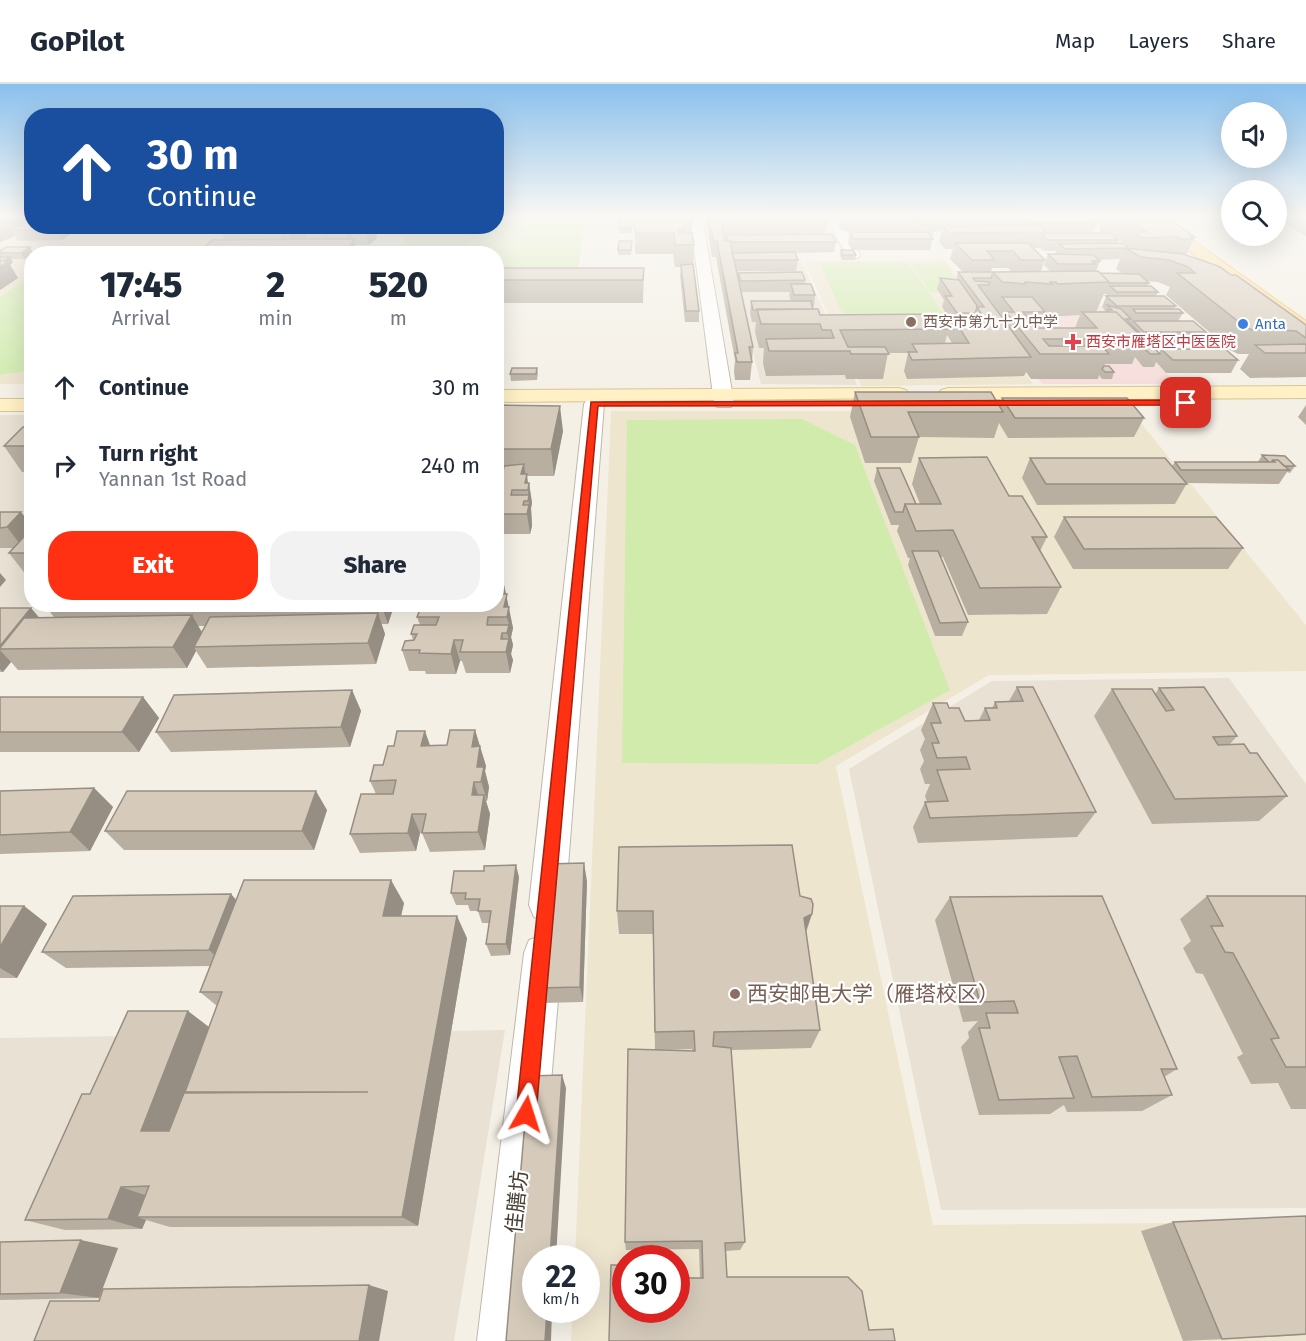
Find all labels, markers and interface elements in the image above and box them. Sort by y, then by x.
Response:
text: GoPilot [30,25,124,58]
text: Map [1055,28,1095,54]
text: Layers [1128,28,1189,54]
text: Share [1222,28,1276,54]
map controls [1221,102,1287,246]
button: sound [1221,102,1287,168]
text: 30 m [147,130,239,180]
icon: ahead [48,132,126,210]
button: search [1221,180,1287,246]
text: Continue [147,181,257,213]
text: 17:45 [100,263,182,307]
text: 2 [266,263,285,307]
text: 520 [369,263,428,307]
text: Arrival [112,306,170,330]
text: min [258,306,293,330]
text: m [390,306,407,330]
place label: 西安市第九十九中学 [923,313,1058,331]
marker: 西安市第九十九中学 [904,315,918,329]
place label: Anta [1255,315,1286,333]
marker: Anta [1236,317,1250,331]
marker: 西安市雁塔区中医医院 [1064,333,1082,351]
place label: 西安市雁塔区中医医院 [1086,333,1236,351]
icon: ahead [48,371,81,404]
text: Continue [99,374,189,401]
text: 30 m [432,374,480,401]
pin [1160,377,1211,428]
icon: arrive [1169,386,1202,419]
text: Turn right [99,440,198,467]
icon: right [48,449,81,482]
text: 240 m [421,452,480,479]
text: Yannan 1st Road [99,467,247,491]
button: Exit [48,531,258,600]
button: Share [270,531,480,600]
place label: 西安邮电大学（雁塔校区） [747,981,999,1007]
marker: 西安邮电大学（雁塔校区） [728,987,742,1001]
position arrow [494,1082,558,1146]
street label: 佳膳坊 [501,1169,533,1235]
speed limit sign: 30 [612,1245,690,1323]
text: 22 [545,1259,577,1295]
text: km/h [542,1290,580,1308]

